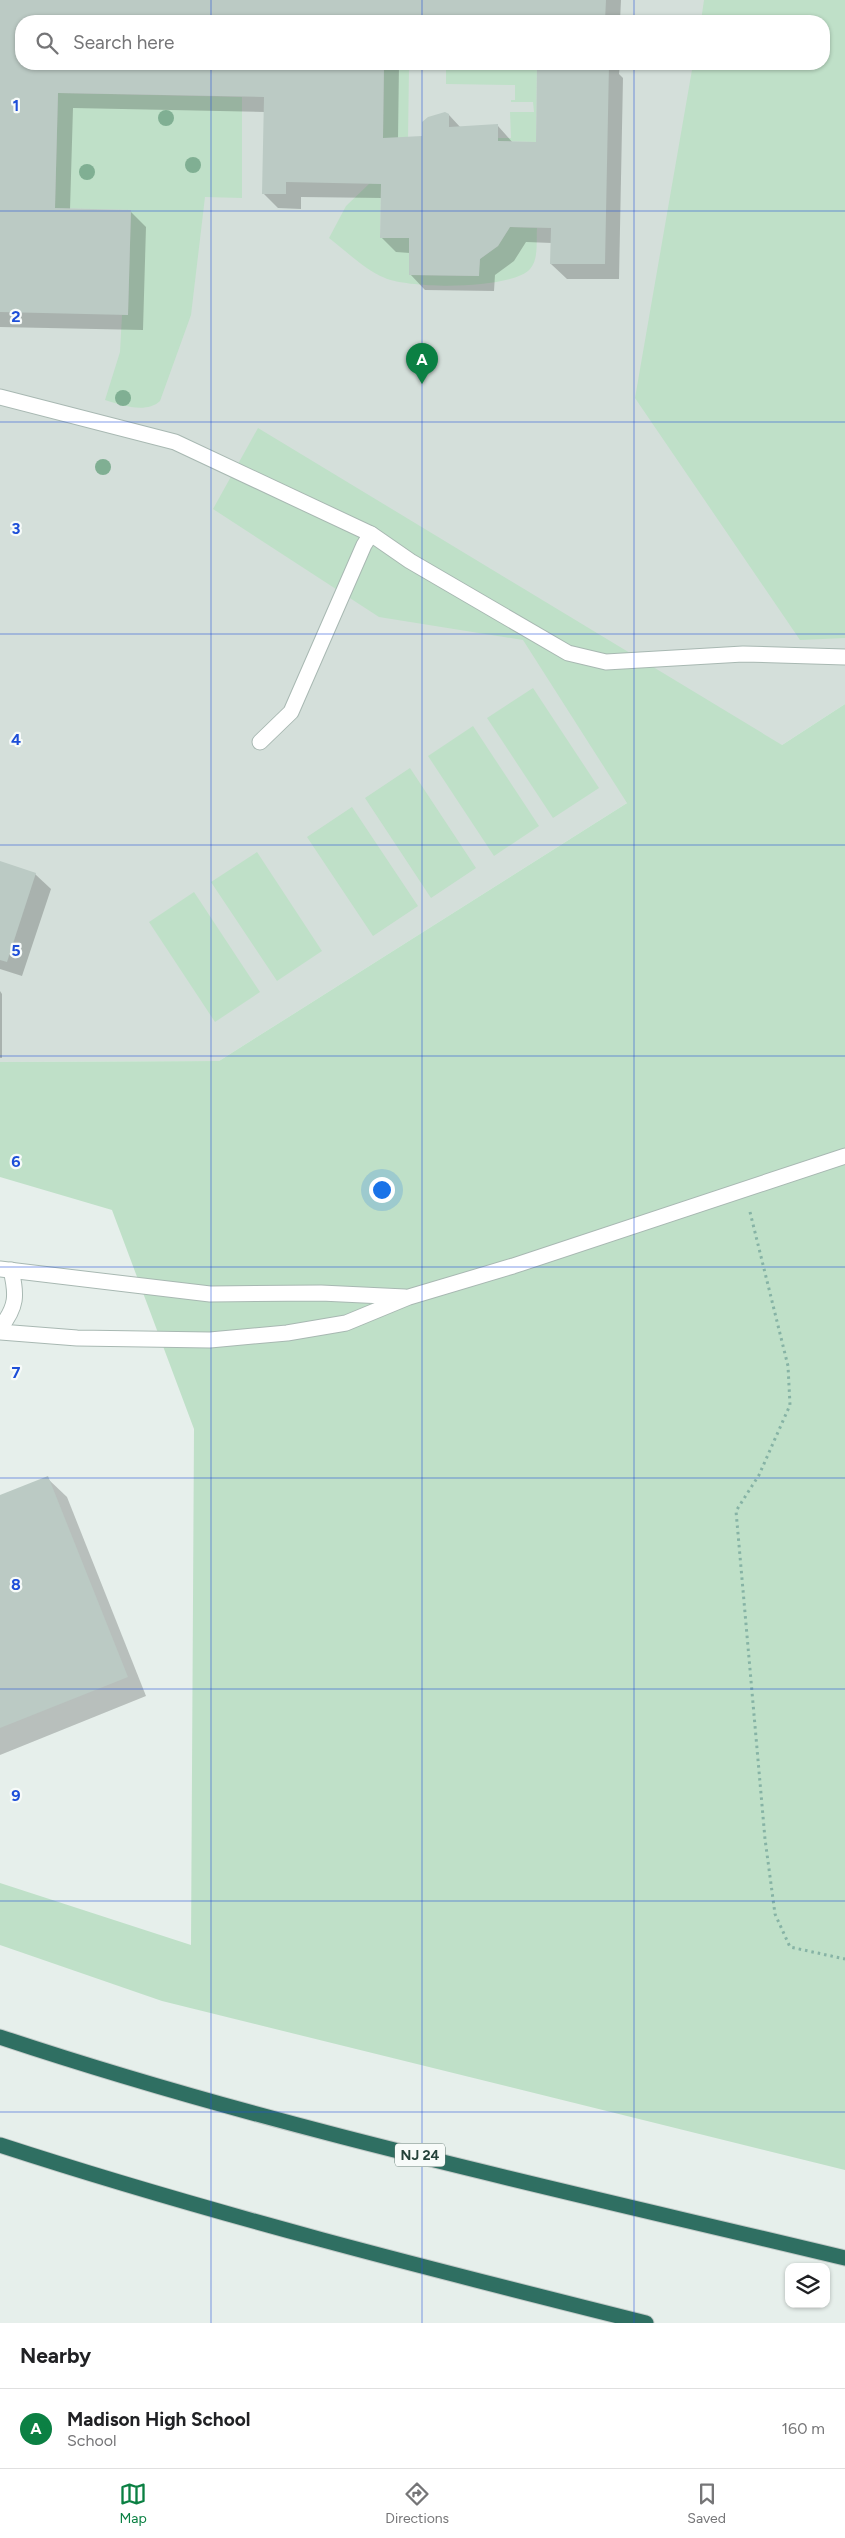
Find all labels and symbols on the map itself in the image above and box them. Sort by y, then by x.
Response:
text: 1 [13,96,19,115]
text: 2 [11,307,21,326]
pin: A [406,343,438,384]
text: 3 [12,519,21,538]
text: 4 [11,730,21,749]
text: 5 [11,941,21,960]
text: 6 [11,1152,21,1171]
your location [369,1177,395,1203]
text: 7 [12,1363,21,1382]
text: 8 [11,1575,21,1594]
text: 9 [11,1786,21,1805]
road number: NJ 24 [395,2144,445,2166]

